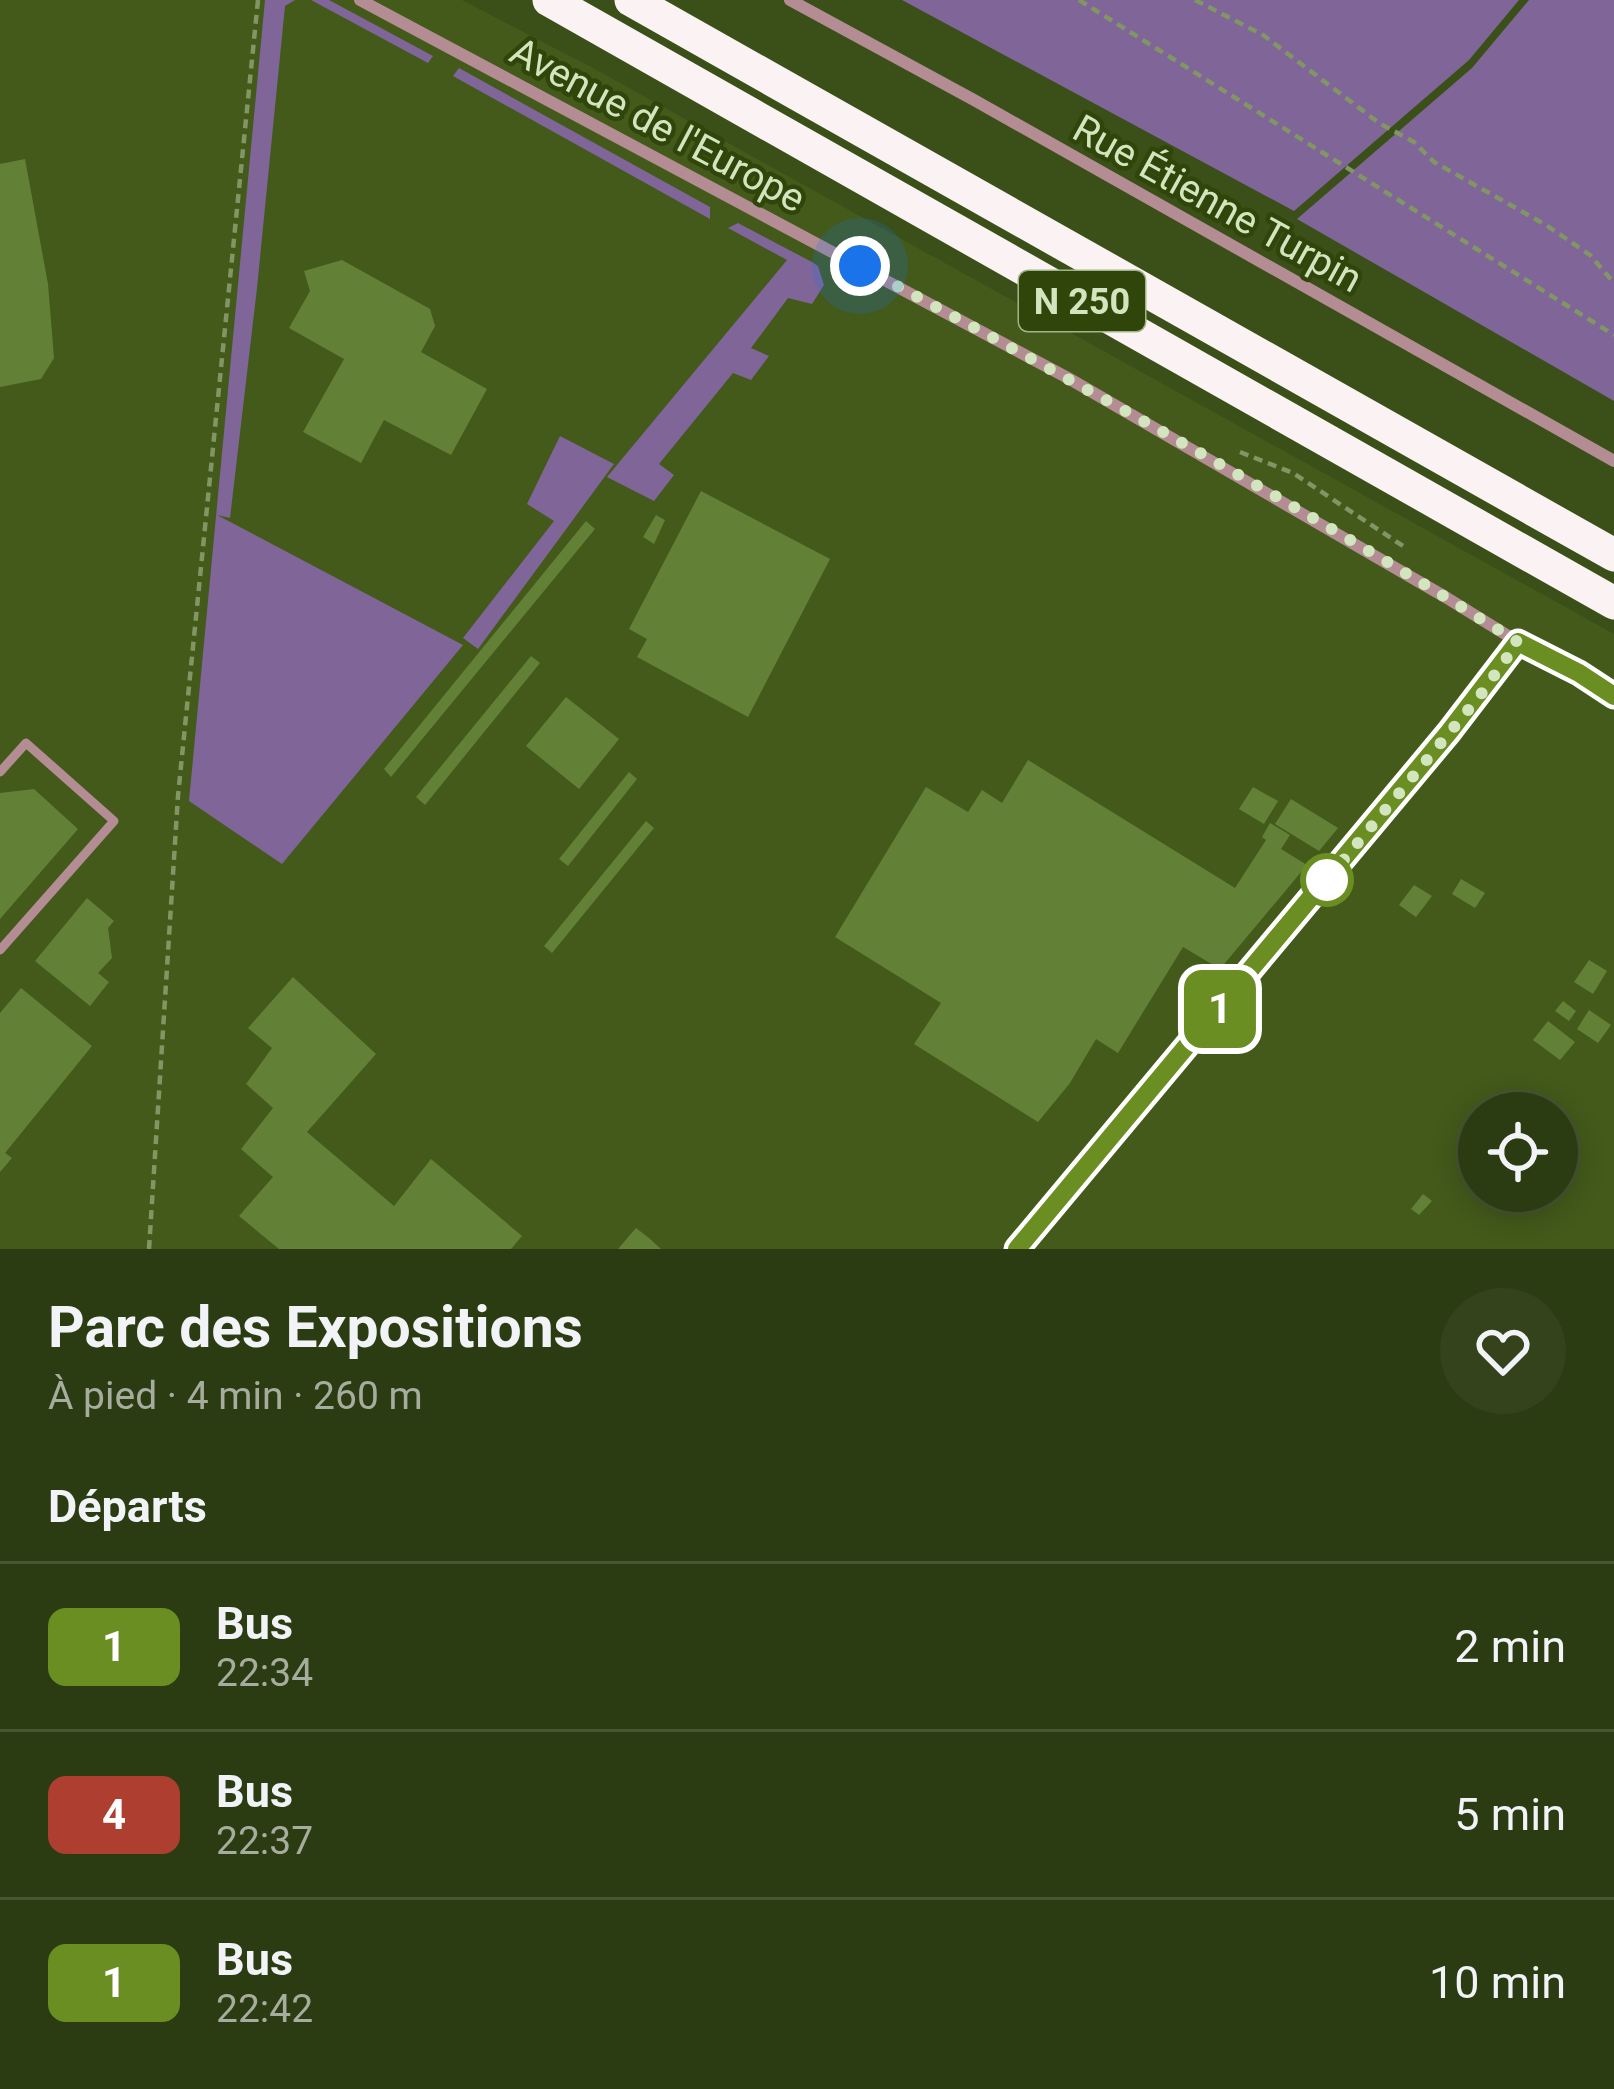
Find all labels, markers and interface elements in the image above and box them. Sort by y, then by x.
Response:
street label: Avenue de l'Europe [502,28,813,222]
street label: Rue Étienne Turpin [1065,106,1370,302]
your location [830,236,890,296]
road number: N 250 [1019,271,1145,331]
unlabelled marker [1302,855,1352,905]
line badge: 1 [1181,970,1259,1048]
text: 1 [1208,984,1232,1033]
map controls [1458,1092,1578,1212]
button: locate [1458,1092,1578,1212]
button: heart [1440,1288,1566,1414]
text: Parc des Expositions [48,1294,583,1361]
text: À pied · 4 min · 260 m [48,1373,423,1419]
text: Départs [48,1480,207,1533]
text: Bus [216,1597,293,1650]
text: 2 min [1454,1620,1566,1673]
text: 1 [102,1622,126,1671]
text: 22:34 [216,1650,313,1696]
text: Bus [216,1765,293,1818]
text: 5 min [1454,1788,1566,1841]
text: 4 [102,1790,126,1839]
text: 22:37 [216,1818,313,1864]
text: Bus [216,1933,293,1986]
text: 10 min [1429,1956,1566,2009]
text: 1 [102,1958,126,2007]
text: 22:42 [216,1986,313,2032]

